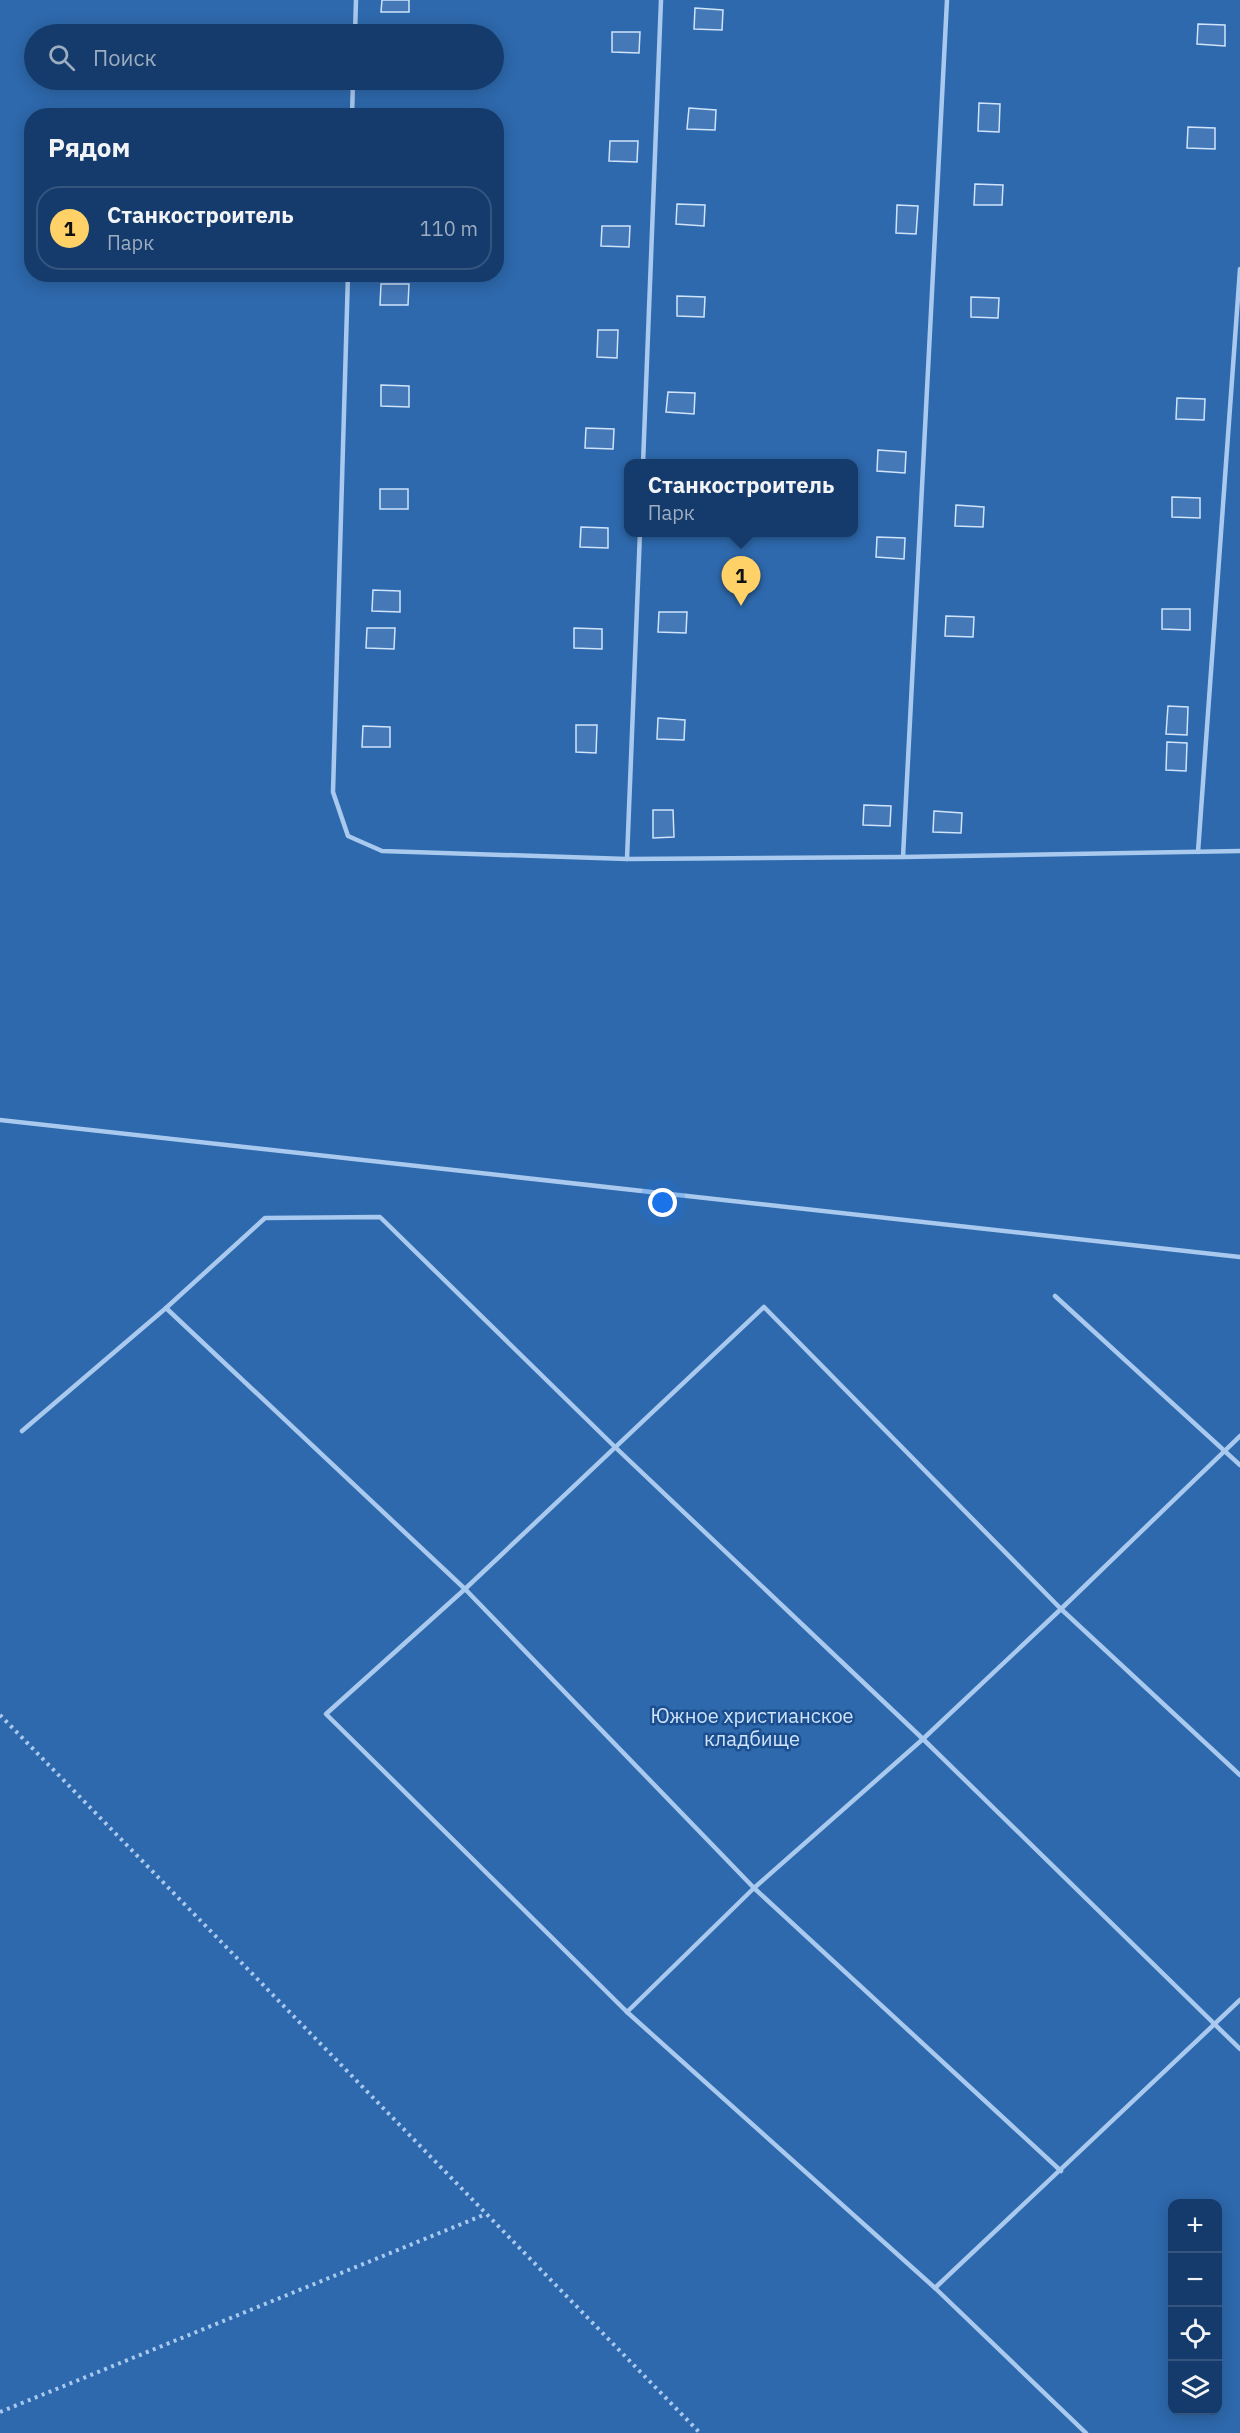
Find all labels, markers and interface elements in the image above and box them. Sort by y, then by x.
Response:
search box [24,24,504,90]
icon: search [45,41,78,74]
text: Поиск [93,43,157,72]
text: Рядом [48,130,130,164]
text: Станкостроитель [107,200,294,229]
text: 1 [64,215,76,242]
text: 110 m [420,215,478,242]
text: Парк [107,229,154,256]
popup [624,459,858,537]
text: Станкостроитель [648,470,834,499]
text: Парк [648,499,695,526]
pin: 1 [722,556,760,606]
your location [648,1188,677,1217]
park label: Южное христианское кладбище [650,1702,854,1752]
map controls [1168,2199,1222,2415]
button: + [1168,2199,1222,2253]
button: − [1168,2253,1222,2307]
button: locate [1168,2307,1222,2361]
button: layers [1168,2361,1222,2415]

